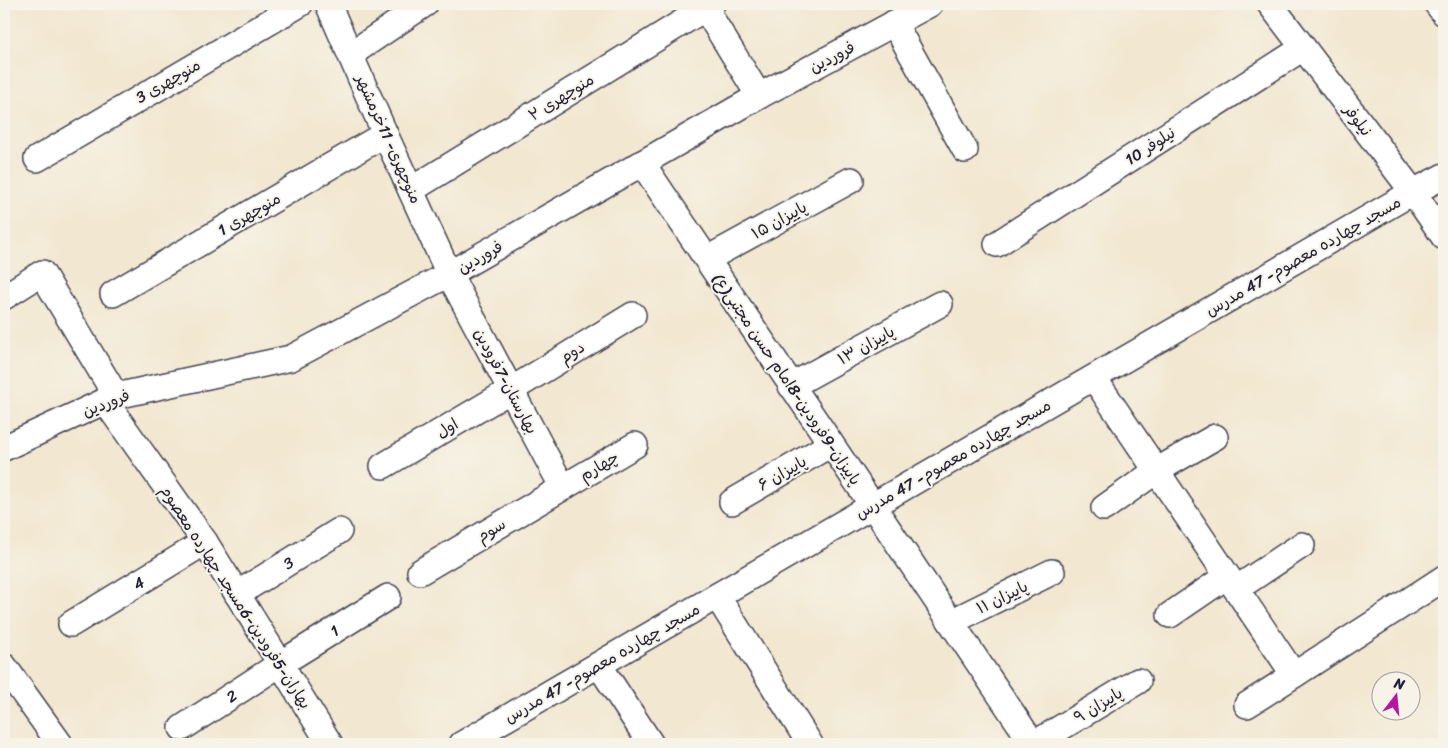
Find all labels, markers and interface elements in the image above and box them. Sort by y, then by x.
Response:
street label: فروردین [804,33,860,81]
street label: منوچهری 3 [130,51,206,111]
street label: منوچهری ۲ [522,65,600,129]
street label: منوچهری- 11خرمشهر [347,68,431,208]
street label: نیلوفر [1335,96,1380,143]
street label: نیلوفر 10 [1119,119,1181,173]
street label: منوچهری 1 [212,184,286,244]
street label: مسجد چهارده معصوم- 47 مدرس [1199,188,1407,324]
street label: پاییزان ۱۵ [746,193,812,247]
street label: فروردین [452,232,508,282]
street label: پاییزان-9فرودین-8امام حسن مجتبی(ع) [705,267,869,491]
street label: پاییزان ۱۳ [832,317,900,373]
street label: بهارستان-7فرودین [466,323,546,439]
street label: دوم [553,333,591,371]
street label: فروردین [78,381,134,425]
street label: مسجد چهارده معصوم- 47 مدرس [849,391,1057,527]
street label: اول [430,410,464,446]
street label: چهارم [573,443,625,489]
street label: پاییزان ۶ [752,447,812,499]
street label: بهاران-5فرودین-6مسجد چهارده معصوم [152,479,320,715]
street label: سوم [471,510,511,550]
street label: 3 [277,548,300,577]
street label: 4 [127,568,150,598]
street label: پاییزان ۱۱ [971,572,1033,622]
street label: مسجد چهارده معصوم- 47 مدرس [498,595,706,731]
street label: 1 [324,616,345,644]
north arrow [1370,670,1420,720]
text: N [1390,670,1408,697]
street label: پاییزان ۹ [1068,679,1128,731]
street label: 2 [220,681,243,710]

